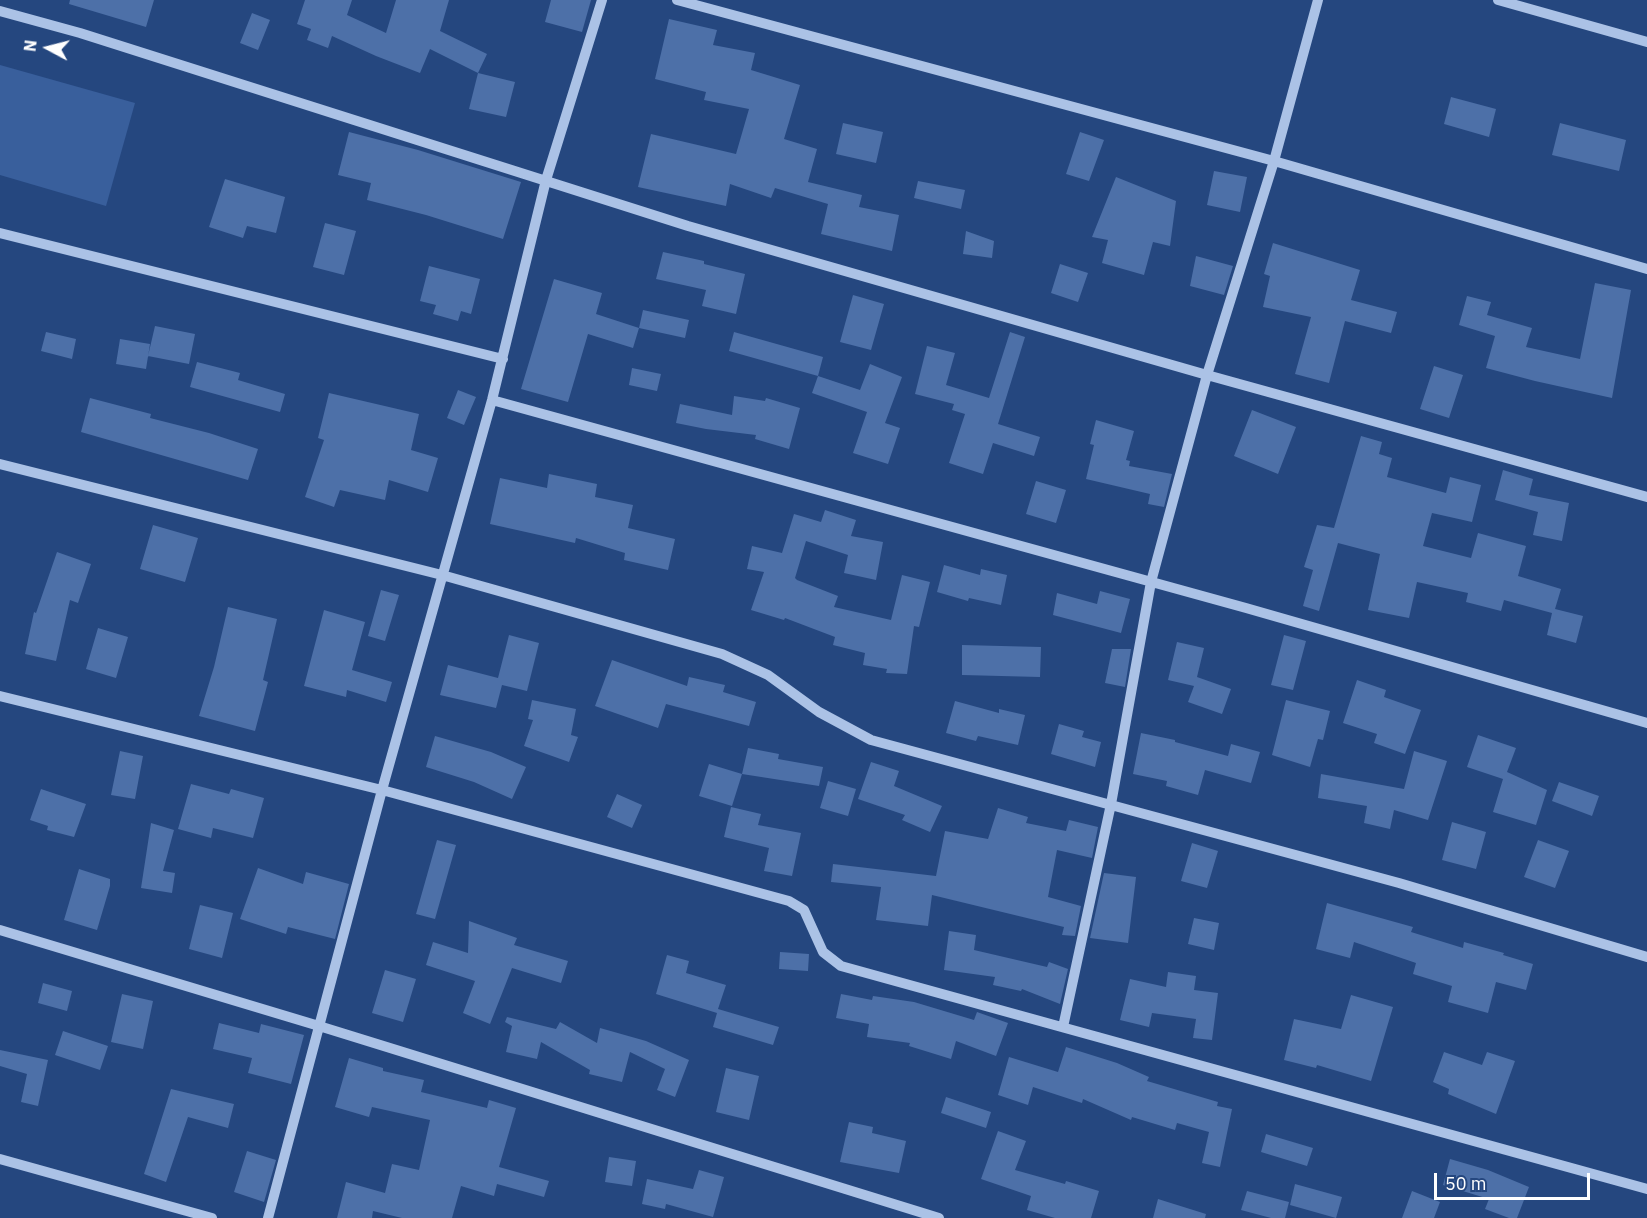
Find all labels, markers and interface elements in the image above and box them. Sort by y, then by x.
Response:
north arrow [18,18,78,78]
text: N [20,39,41,53]
scale bar [1437,1161,1593,1199]
text: 50 m [1445,1172,1487,1195]

